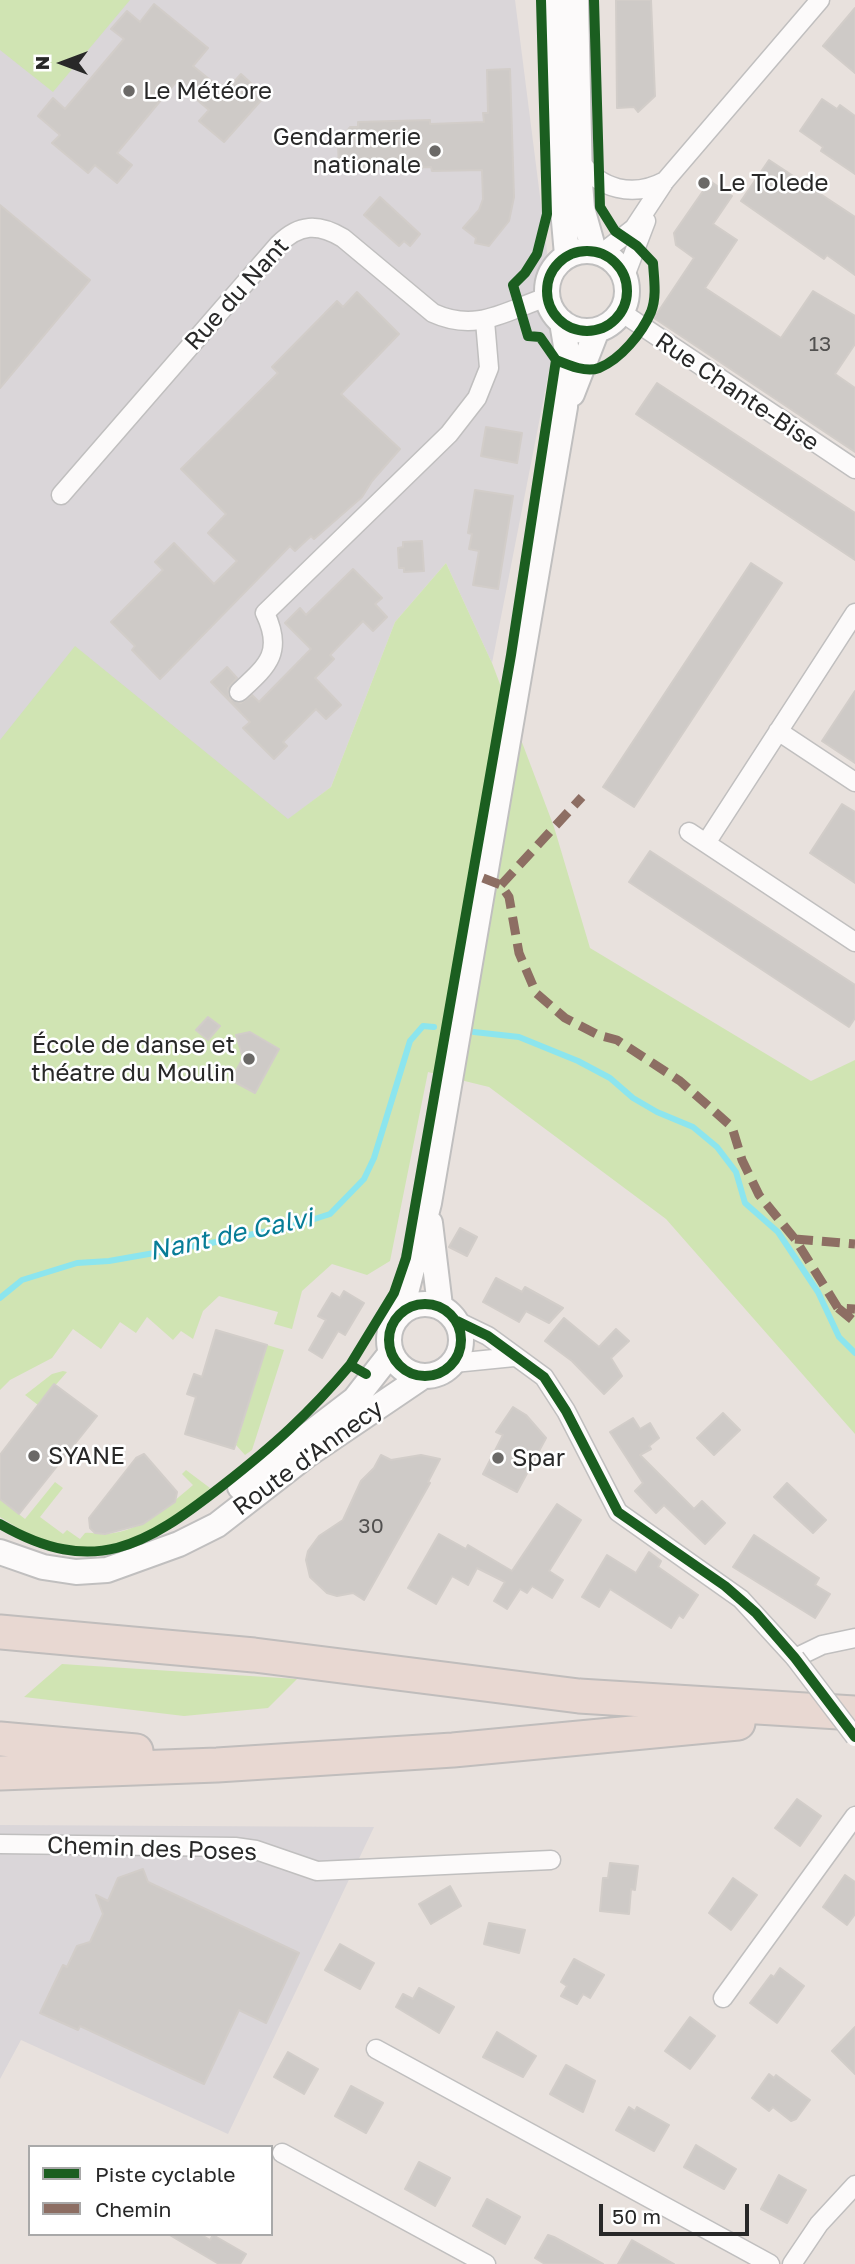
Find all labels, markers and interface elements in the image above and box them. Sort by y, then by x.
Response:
north arrow [28,28,98,98]
text: N [30,56,53,70]
place label: Le Météore [143,77,272,105]
marker: Le Météore [121,83,137,99]
place label: Gendarmerie nationale [273,123,421,179]
marker: Gendarmerie nationale [427,143,443,159]
place label: Le Tolede [718,169,829,197]
marker: Le Tolede [696,175,712,191]
street label: Rue du Nant [179,232,295,356]
street label: Rue Chante-Bise [650,327,824,457]
house number: 13 [809,331,831,357]
place label: École de danse et théatre du Moulin [31,1031,235,1087]
marker: École de danse et théatre du Moulin [241,1051,257,1067]
water label: Nant de Calvi [146,1202,316,1268]
street label: Route d'Annecy [227,1394,389,1522]
place label: SYANE [48,1442,125,1470]
place label: Spar [512,1444,565,1472]
marker: SYANE [26,1448,42,1464]
marker: Spar [490,1450,506,1466]
house number: 30 [358,1513,384,1539]
street label: Chemin des Poses [47,1831,257,1867]
legend [28,2145,273,2236]
text: Piste cyclable [95,2161,235,2187]
scale bar [603,2190,754,2234]
text: Chemin [95,2196,172,2222]
text: 50 m [612,2203,661,2229]

